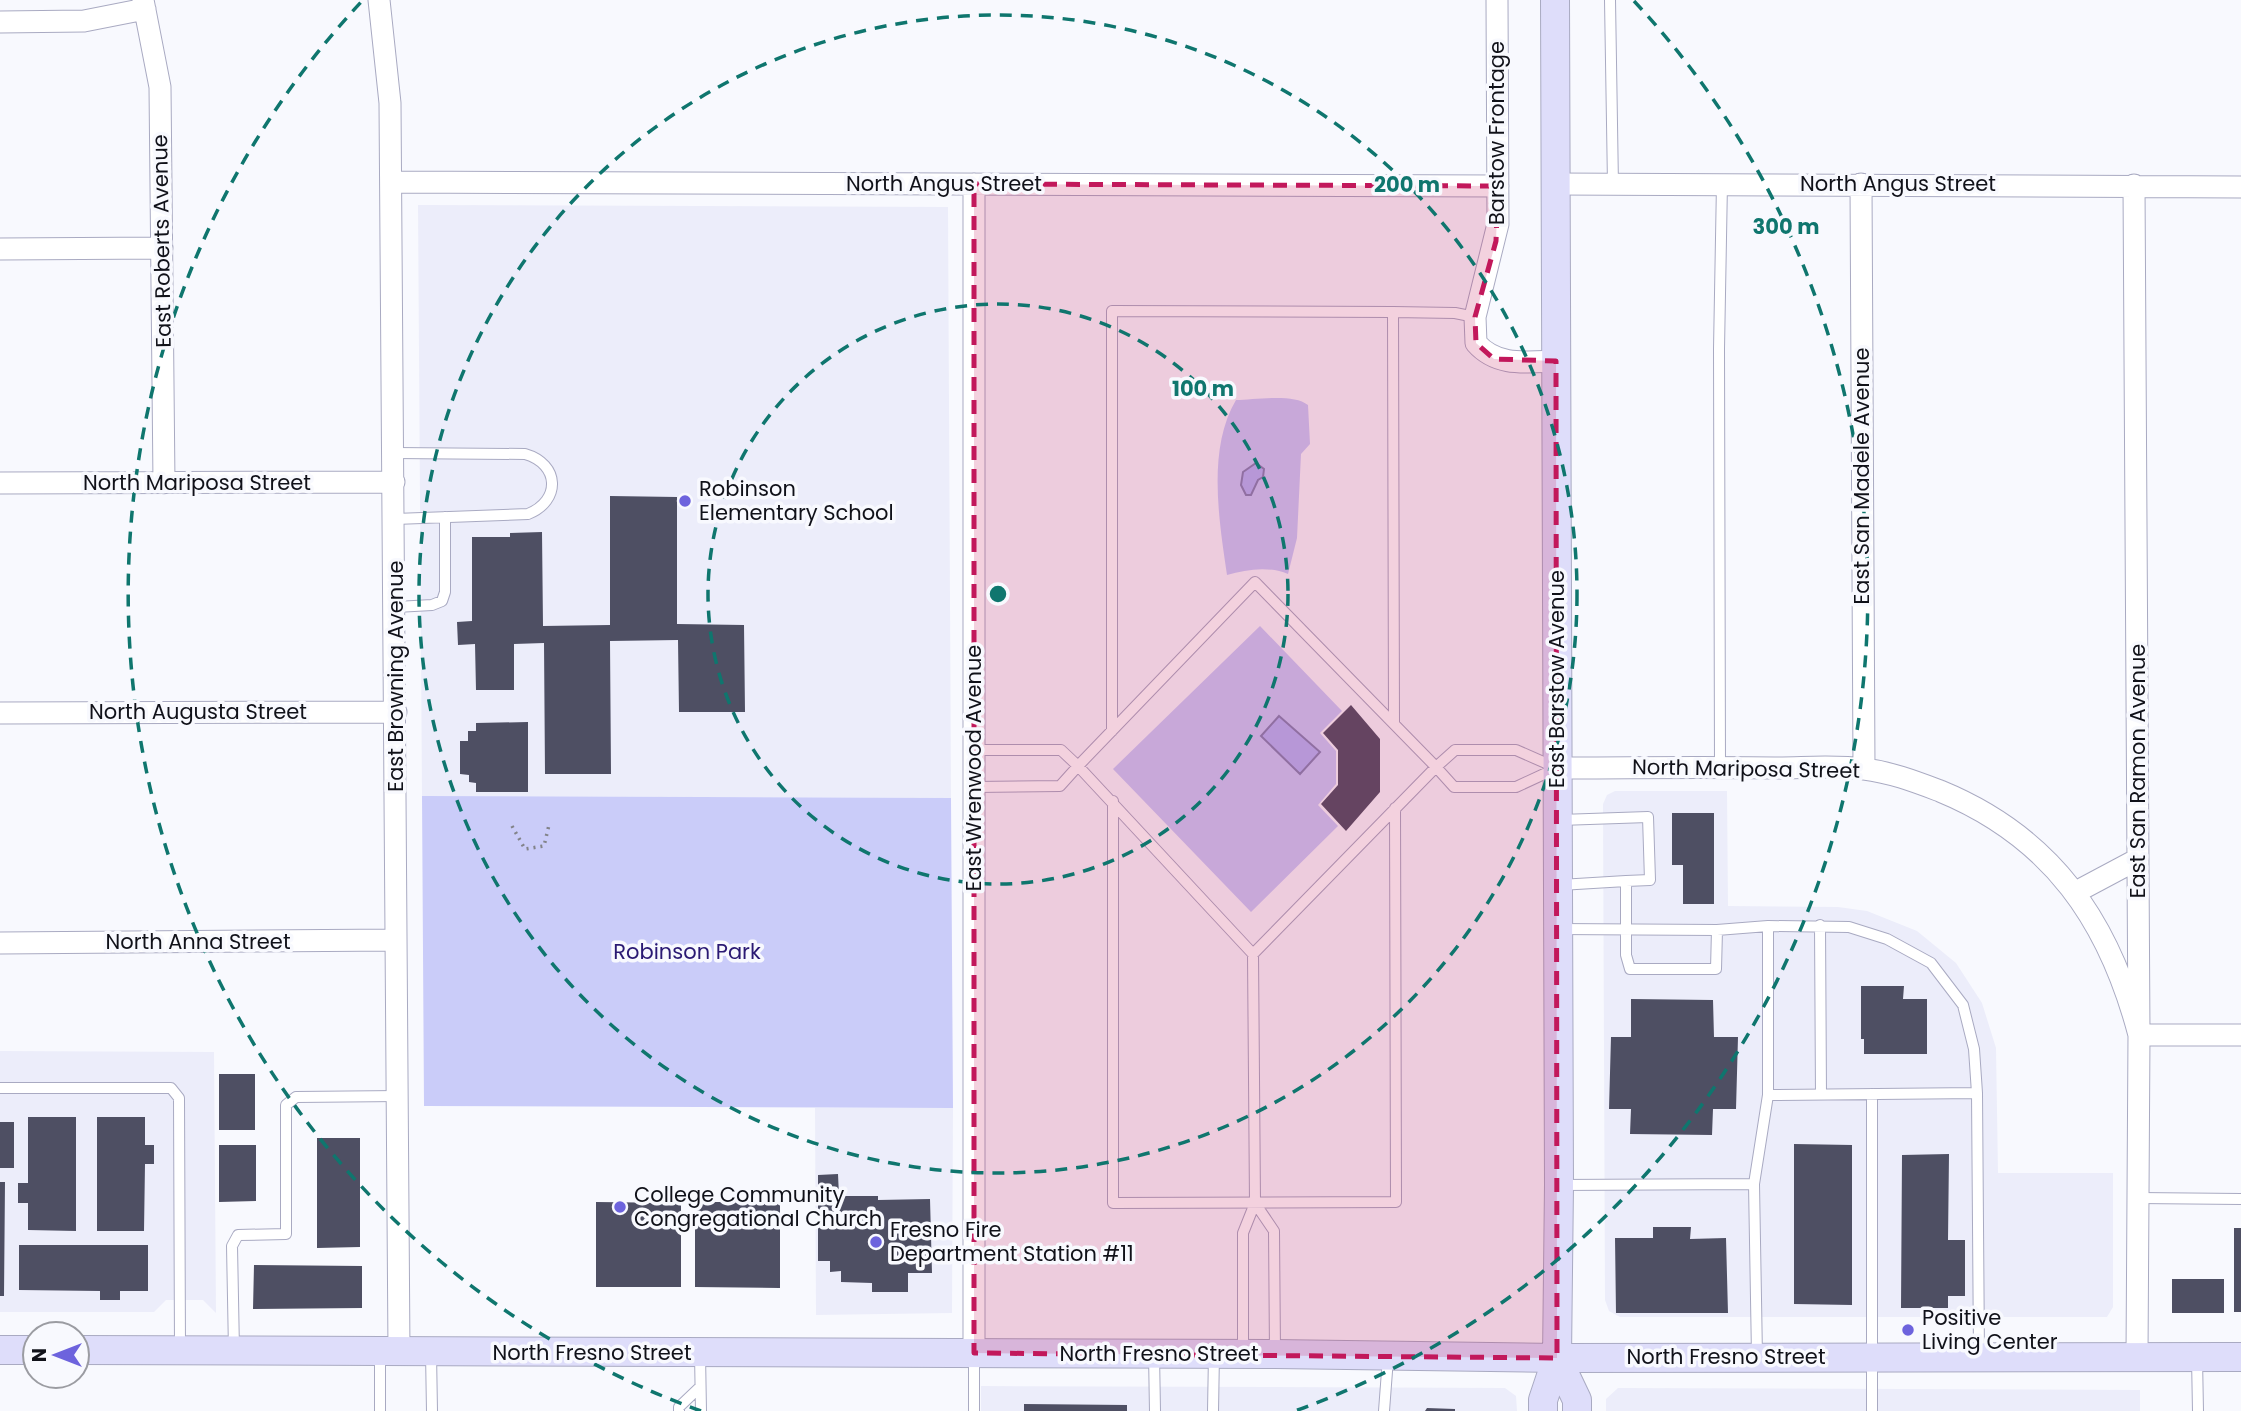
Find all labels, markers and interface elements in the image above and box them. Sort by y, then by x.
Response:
street label: Barstow Frontage [1482,41,1511,225]
street label: East Roberts Avenue [145,134,178,348]
street label: North Angus Street [846,169,1042,198]
street label: North Angus Street [1800,169,1996,198]
text: 200 m [1374,170,1440,199]
text: 300 m [1753,212,1819,241]
street label: East San Madele Avenue [1847,348,1876,604]
text: 100 m [1172,374,1234,403]
street label: North Mariposa Street [83,468,311,497]
place label: Robinson Elementary School [699,474,894,527]
marker: Robinson Elementary School [677,493,693,509]
street label: East Browning Avenue [381,560,410,792]
street label: East Barstow Avenue [1542,570,1571,788]
centre of rings [986,582,1010,606]
street label: East San Ramon Avenue [2123,644,2152,898]
street label: East Wrenwood Avenue [959,645,988,891]
street label: North Augusta Street [89,697,307,726]
street label: North Mariposa Street [1632,752,1860,785]
street label: North Anna Street [105,927,291,956]
park label: Robinson Park [613,937,761,966]
place label: College Community Congregational Church [634,1180,882,1233]
marker: College Community Congregational Church [612,1199,628,1215]
place label: Fresno Fire Department Station #11 [890,1215,1134,1268]
marker: Fresno Fire Department Station #11 [868,1234,884,1250]
place label: Positive Living Center [1922,1303,2058,1356]
north arrow [21,1320,91,1390]
marker: Positive Living Center [1900,1322,1916,1338]
street label: North Fresno Street [492,1338,692,1367]
street label: North Fresno Street [1059,1339,1259,1368]
street label: North Fresno Street [1626,1342,1826,1371]
text: N [26,1348,53,1362]

